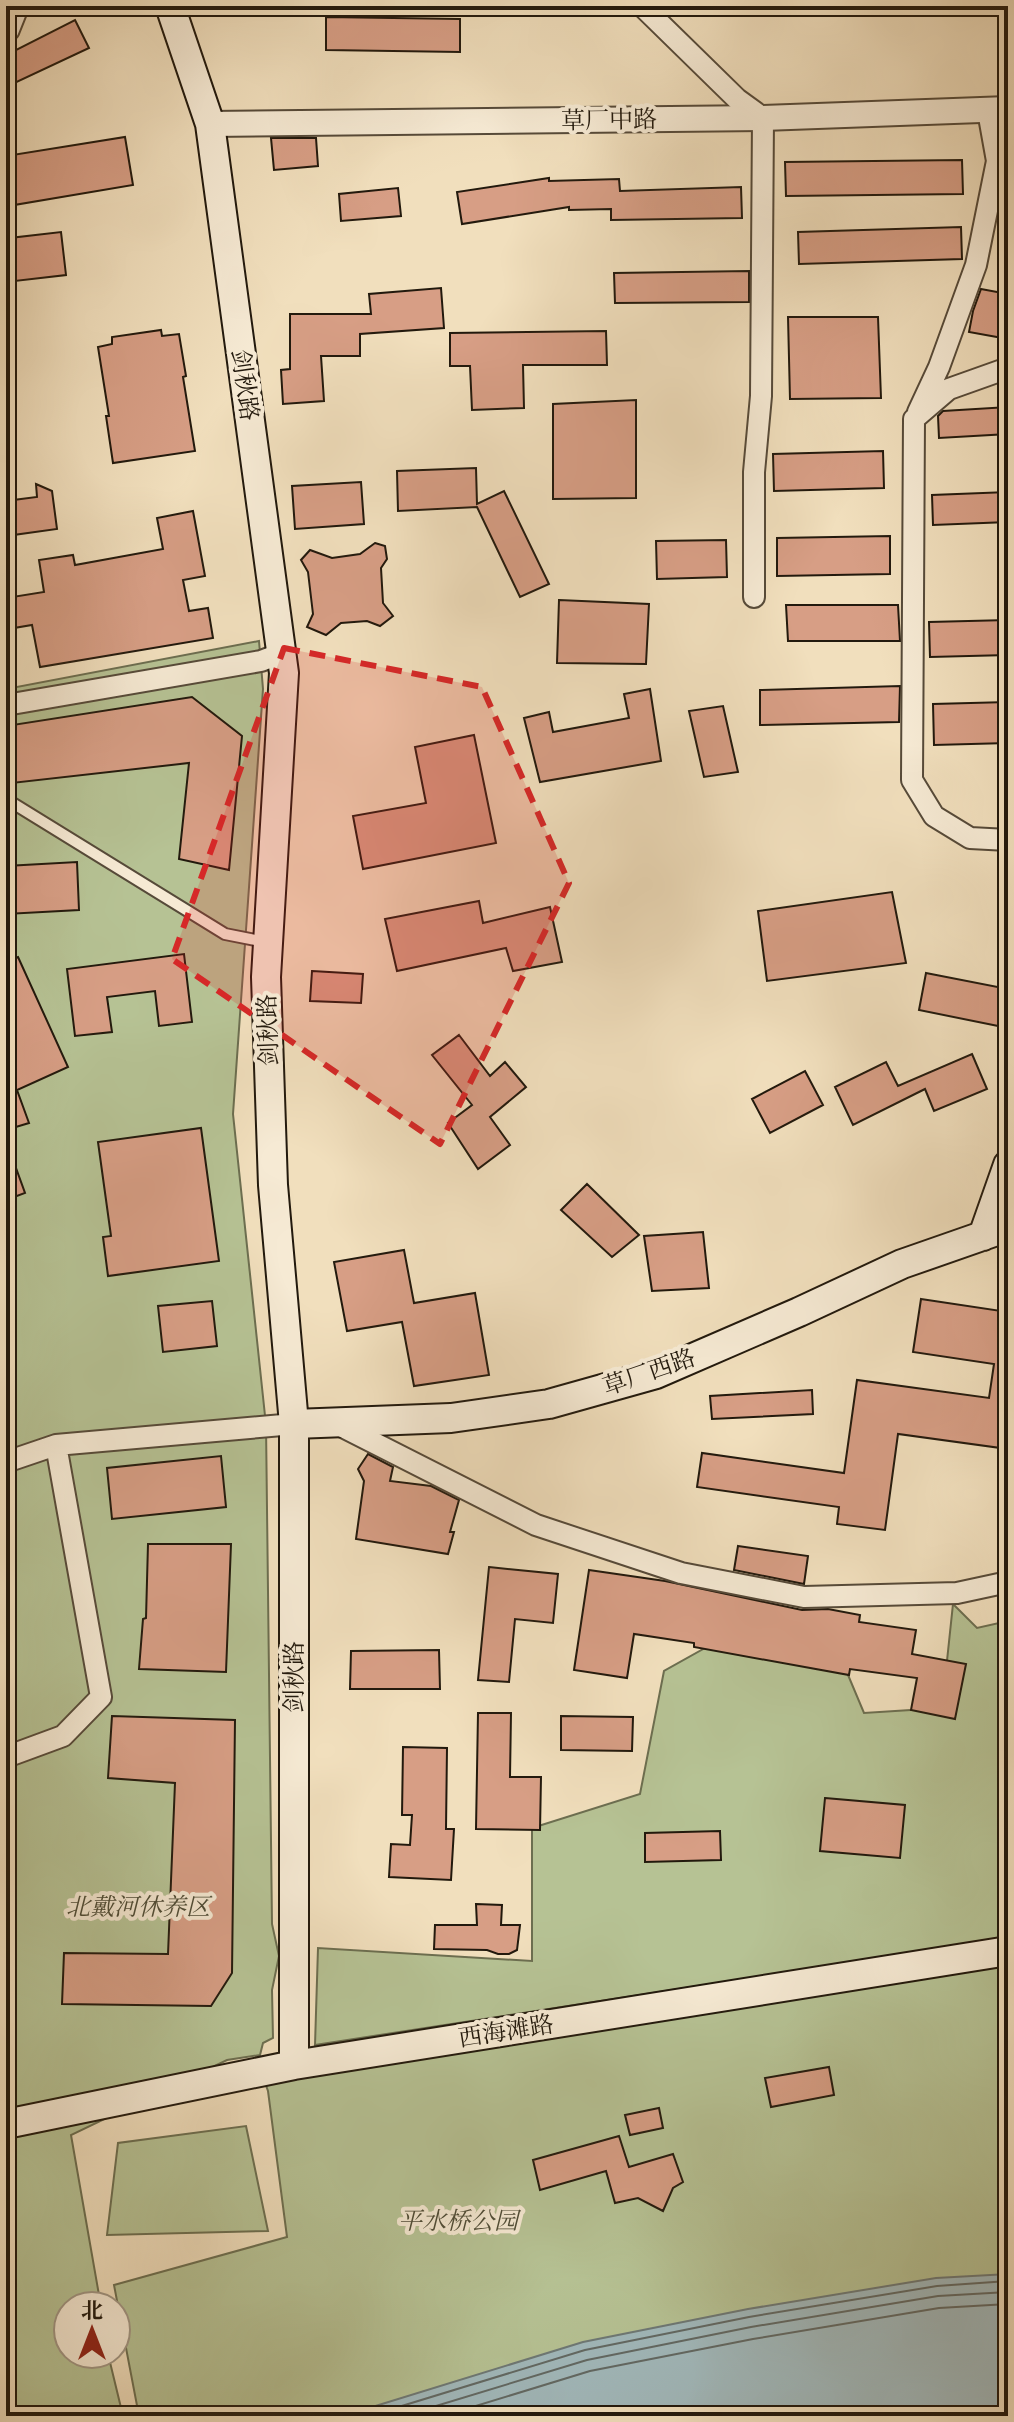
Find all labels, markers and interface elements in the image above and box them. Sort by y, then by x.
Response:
street label: 草厂中路 [561,105,657,135]
street label: 剑秋路 [226,347,264,423]
street label: 剑秋路 [253,994,283,1066]
street label: 草厂西路 [599,1343,699,1401]
street label: 剑秋路 [280,1641,308,1713]
park label: 北戴河休养区 [66,1893,213,1921]
street label: 西海滩路 [456,2010,556,2052]
park label: 平水桥公园 [398,2207,522,2235]
north arrow [52,2290,132,2370]
text: 北 [81,2298,103,2324]

